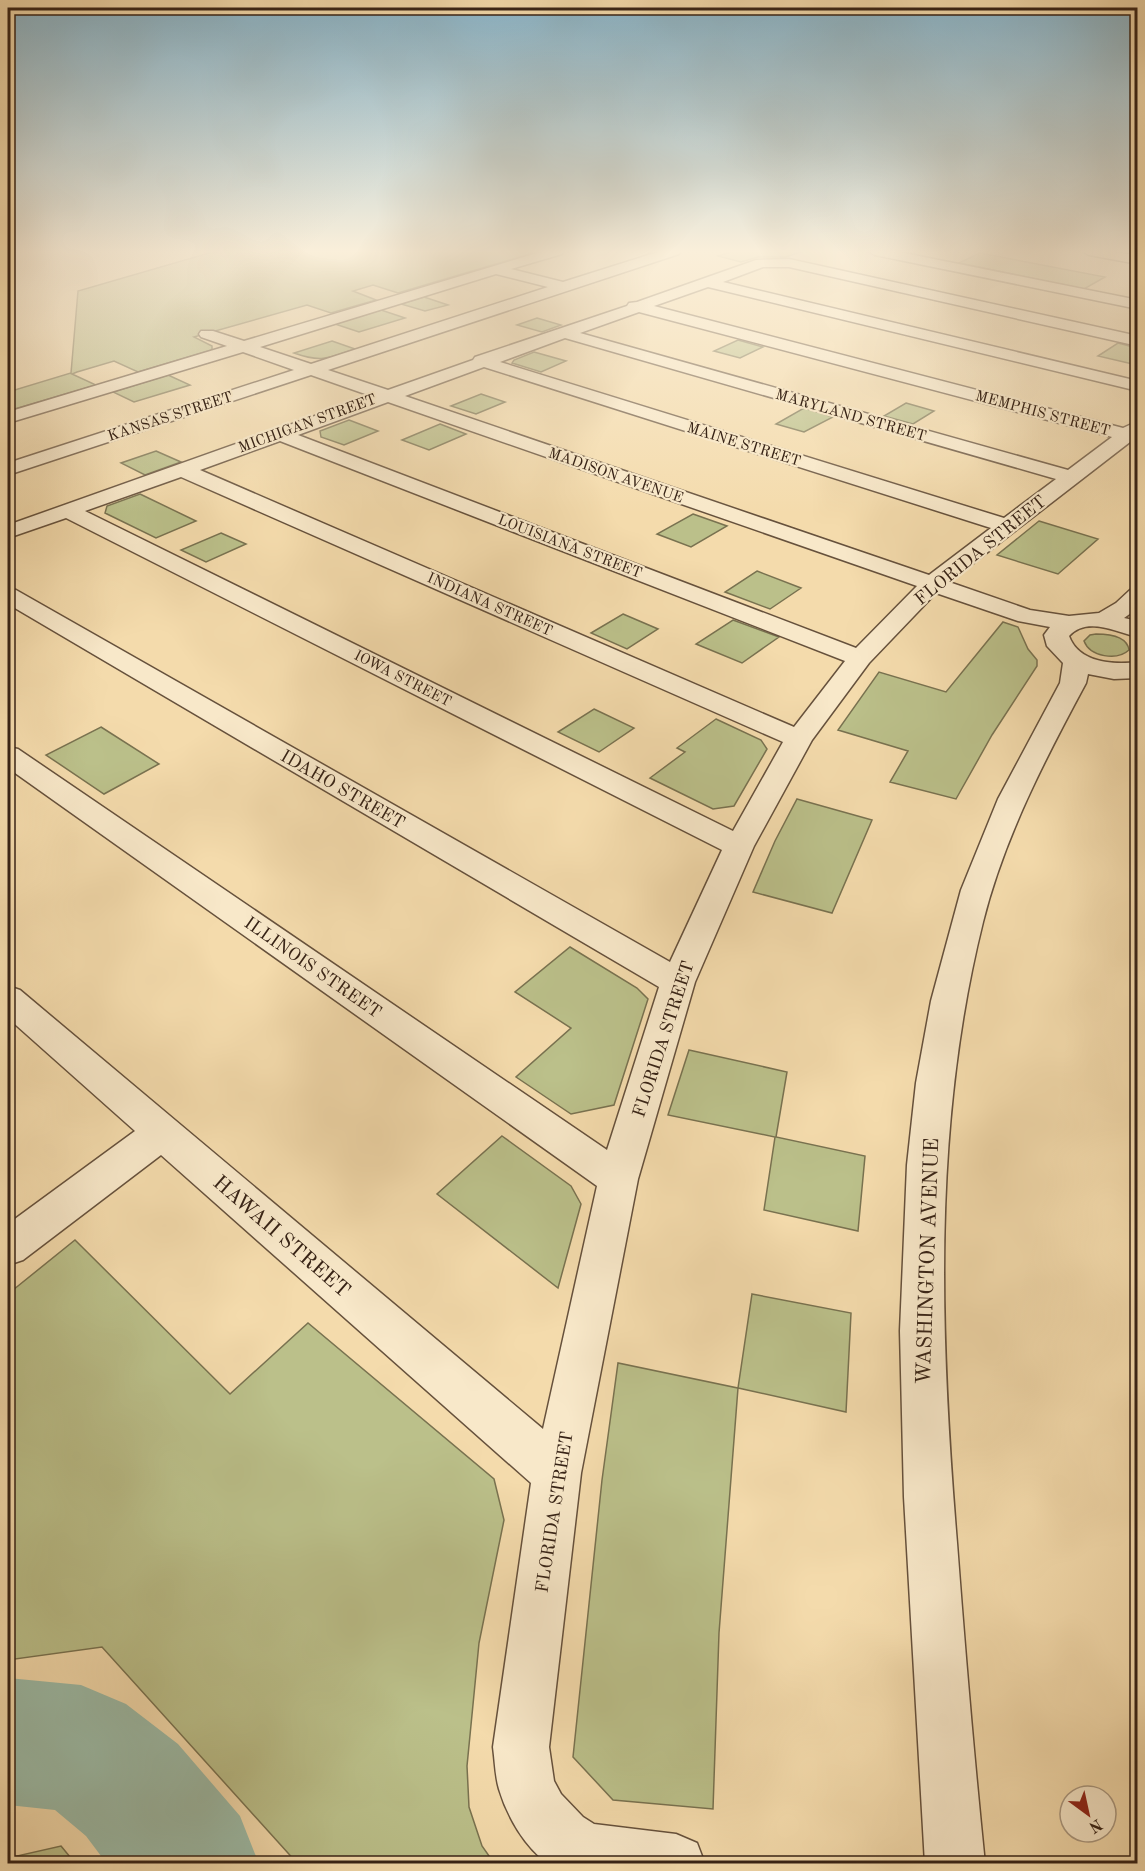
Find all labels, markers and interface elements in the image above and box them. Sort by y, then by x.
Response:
street label: MARYLAND STREET [773,388,928,445]
street label: MEMPHIS STREET [973,389,1112,440]
street label: KANSAS STREET [106,390,235,445]
street label: MICHIGAN STREET [236,392,379,456]
street label: MAINE STREET [685,421,802,470]
street label: MADISON AVENUE [546,446,685,507]
street label: FLORIDA STREET [912,492,1050,609]
street label: LOUISIANA STREET [495,513,644,582]
street label: INDIANA STREET [424,571,554,640]
street label: IOWA STREET [351,648,453,710]
street label: IDAHO STREET [277,747,408,833]
street label: ILLINOIS STREET [241,914,384,1022]
street label: FLORIDA STREET [630,959,698,1120]
street label: WASHINGTON AVENUE [914,1137,943,1385]
street label: HAWAII STREET [208,1172,354,1302]
street label: FLORIDA STREET [533,1430,577,1594]
north arrow [1058,1784,1118,1844]
text: N [1085,1815,1105,1835]

